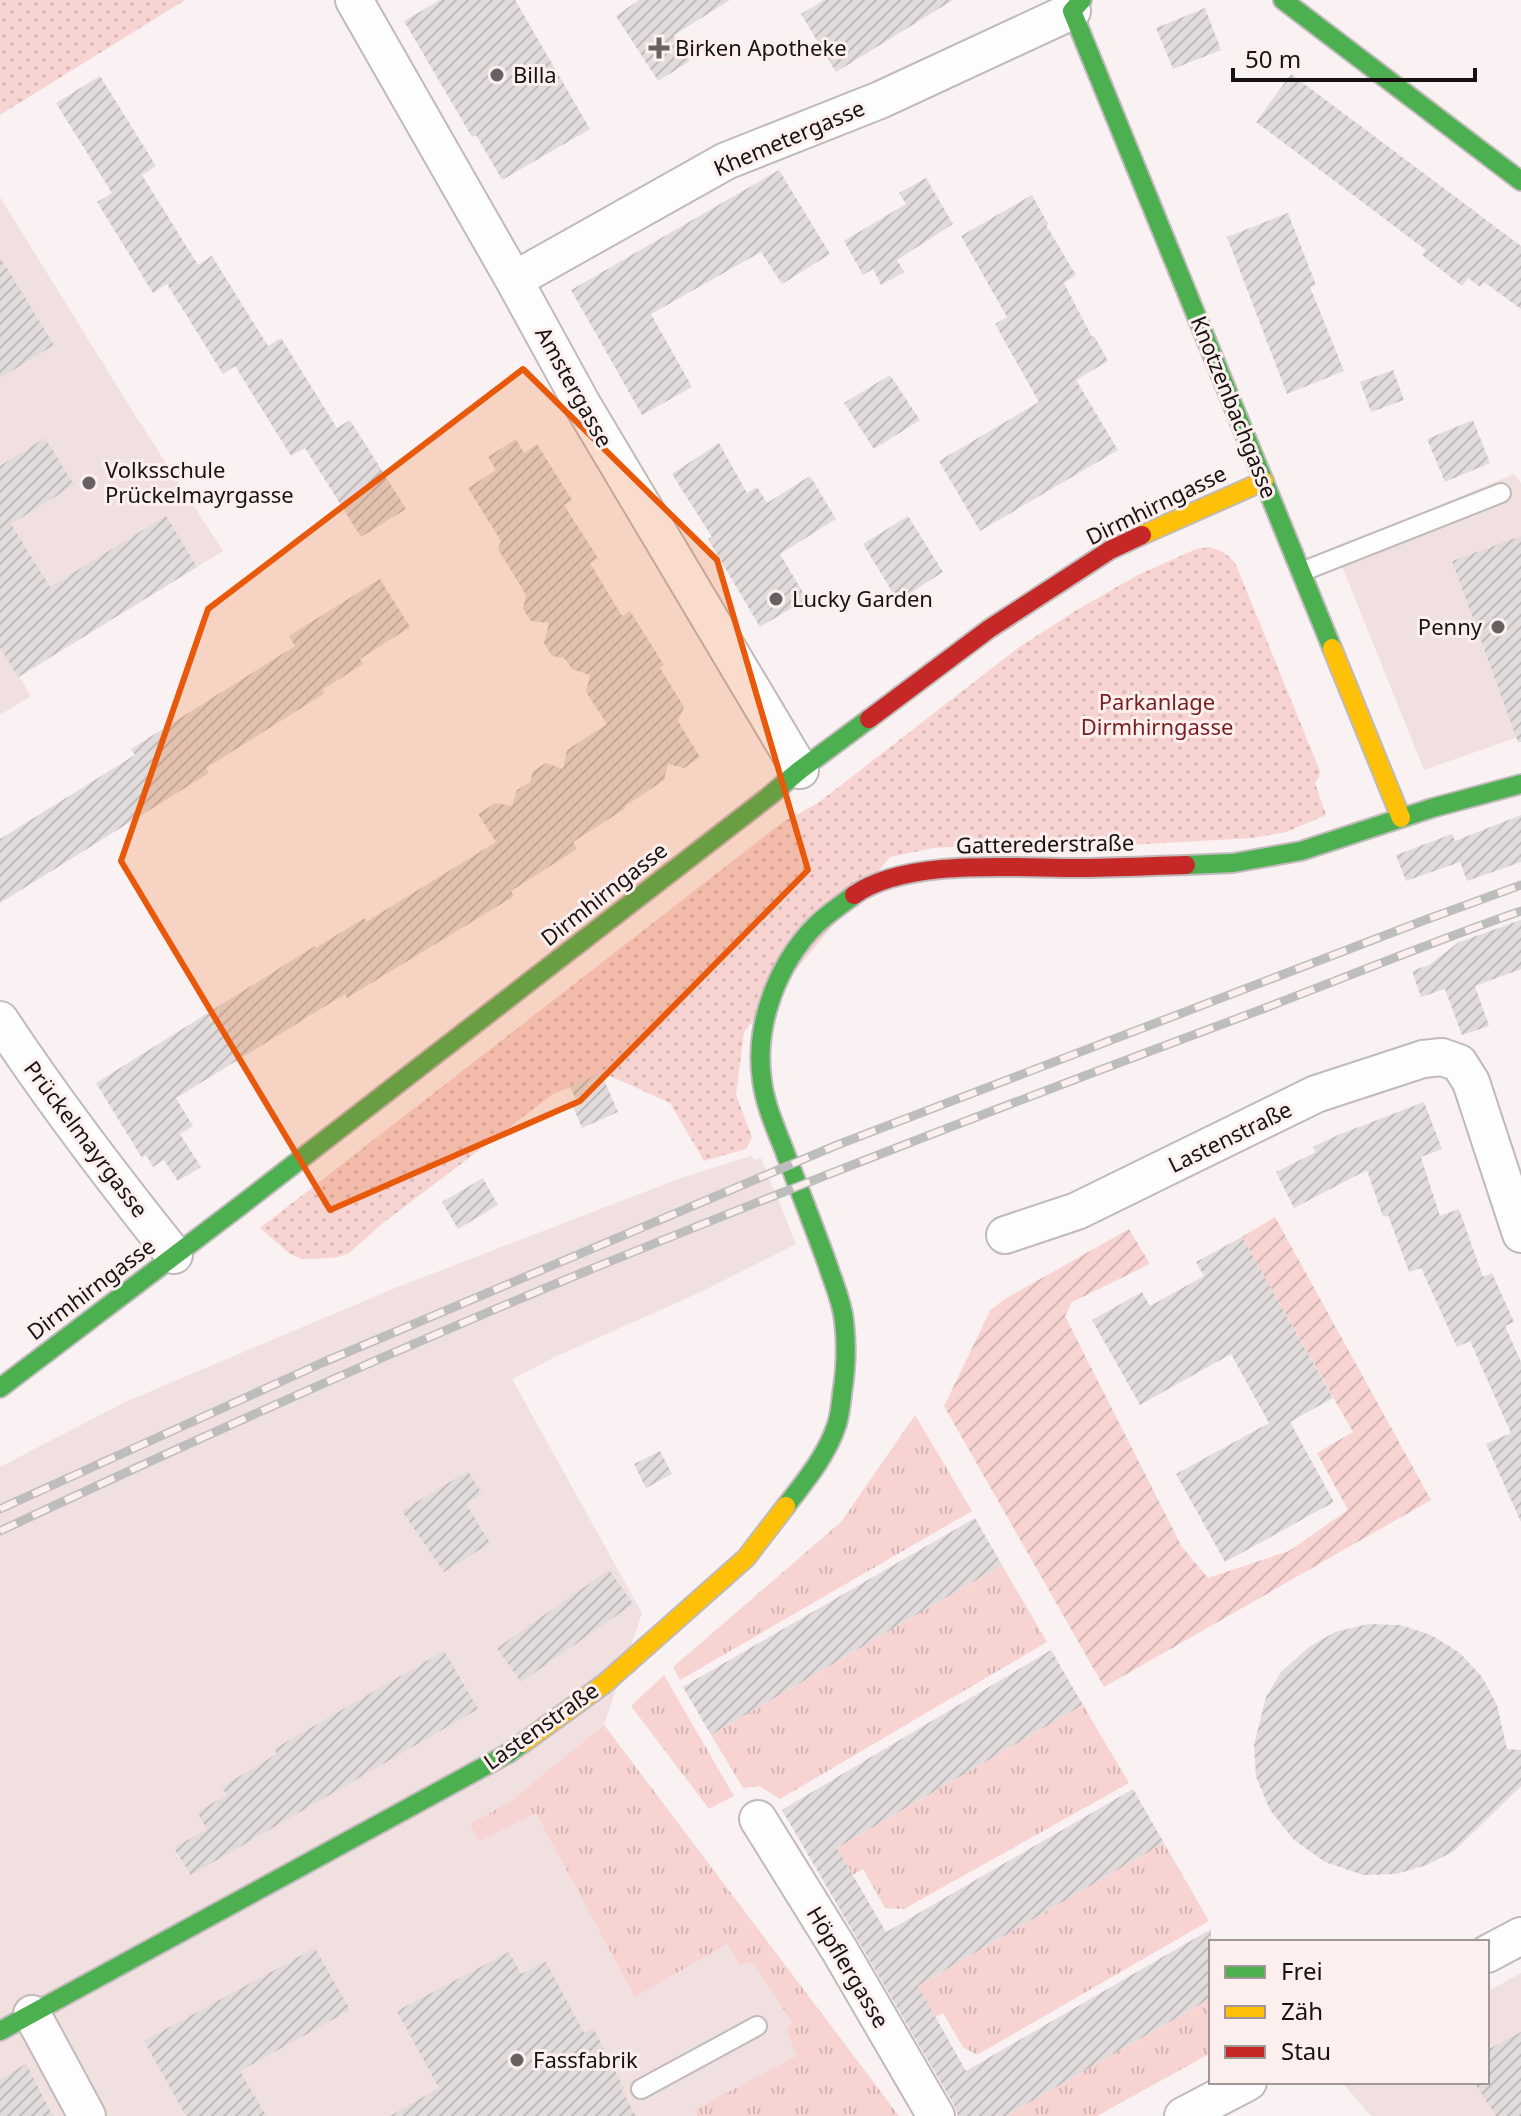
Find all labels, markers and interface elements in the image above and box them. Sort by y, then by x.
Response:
place label: Birken Apotheke [675,32,847,62]
scale bar [1233,32,1475,82]
marker: Birken Apotheke [650,39,668,57]
text: 50 m [1245,42,1301,75]
place label: Billa [513,59,557,89]
marker: Billa [488,66,506,84]
street label: Khemetergasse [709,92,869,182]
street label: Knotzenbachgasse [1185,311,1285,502]
street label: Amstergasse [529,321,620,452]
place label: Volksschule Prückelmayrgasse [105,454,294,509]
street label: Dirmhirngasse [1080,457,1231,551]
marker: Volksschule Prückelmayrgasse [80,474,98,492]
place label: Lucky Garden [792,583,933,613]
marker: Lucky Garden [767,590,785,608]
place label: Penny [1418,611,1483,641]
marker: Penny [1489,618,1507,636]
park label: Parkanlage Dirmhirngasse [1081,686,1233,741]
street label: Gatterederstraße [955,826,1134,860]
street label: Dirmhirngasse [534,834,673,952]
street label: Prückelmayrgasse [18,1054,156,1223]
street label: Lastenstraße [1163,1093,1296,1179]
street label: Dirmhirngasse [20,1230,160,1346]
street label: Lastenstraße [477,1674,604,1776]
street label: Höpflergasse [801,1900,897,2033]
legend [1209,1940,1489,2084]
text: Frei [1281,1954,1323,1987]
text: Zäh [1281,1994,1323,2027]
text: Stau [1281,2034,1331,2067]
place label: Fassfabrik [533,2044,638,2074]
marker: Fassfabrik [508,2051,526,2069]

